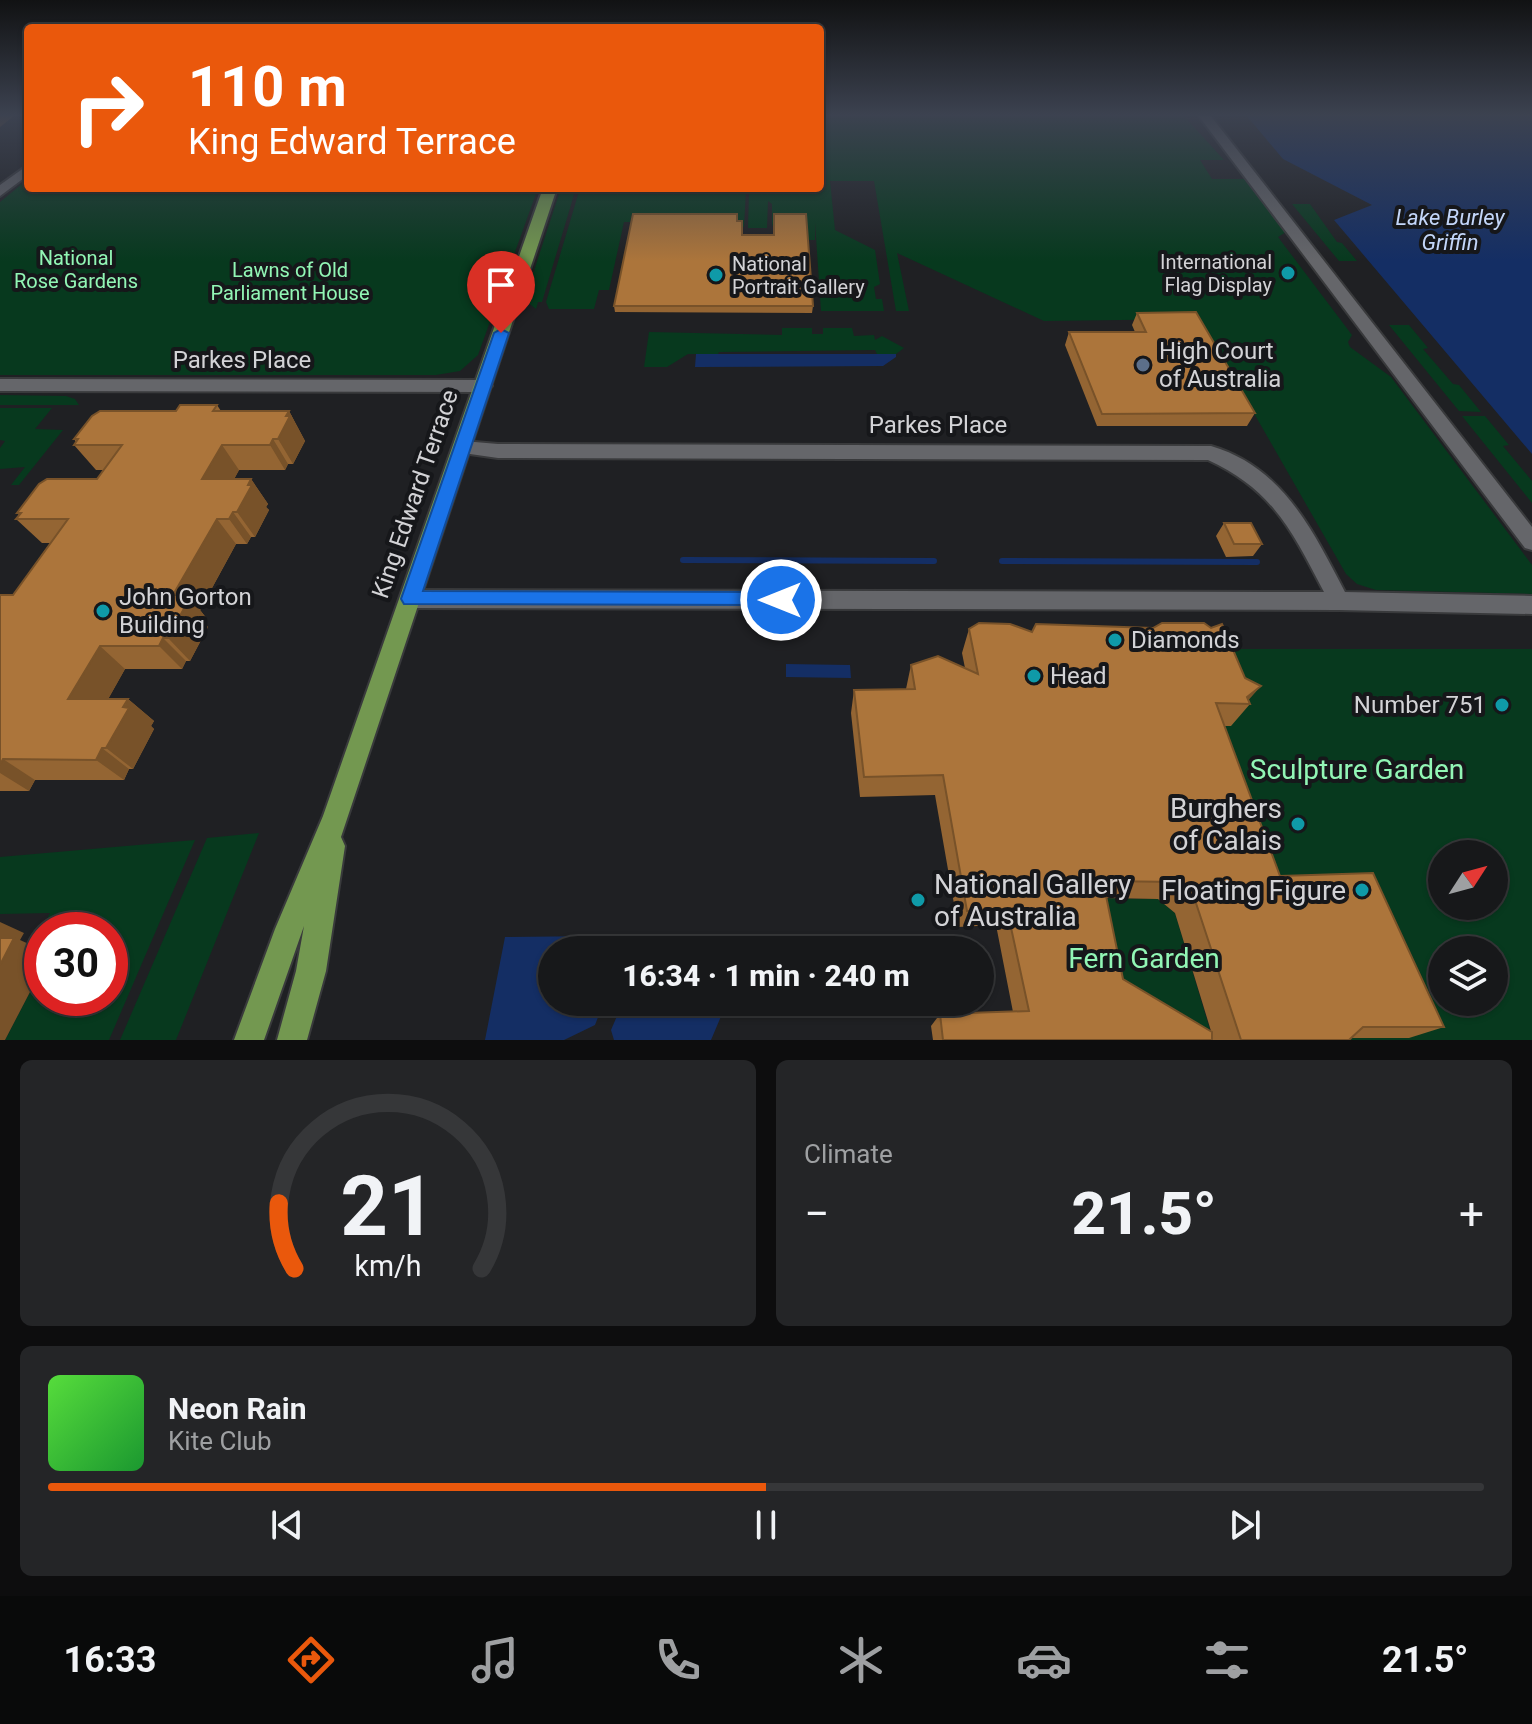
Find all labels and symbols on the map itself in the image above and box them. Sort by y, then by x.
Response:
water label: Lake Burley Griffin [1395,205,1505,255]
park label: National Rose Gardens [14,246,138,293]
place label: International Flag Display [1160,250,1273,297]
pin [467,251,535,333]
place label: National Portrait Gallery [732,252,865,299]
park label: Lawns of Old Parliament House [210,258,370,305]
marker: International Flag Display [1279,264,1297,282]
marker: National Portrait Gallery [707,266,725,284]
place label: High Court of Australia [1159,337,1281,393]
street label: Parkes Place [173,346,311,374]
marker: High Court of Australia [1134,356,1152,374]
street label: King Edward Terrace [366,386,464,602]
street label: Parkes Place [869,411,1007,439]
position arrow [739,558,823,642]
place label: John Gorton Building [119,583,252,639]
marker: John Gorton Building [94,602,112,620]
place label: Diamonds [1131,626,1240,654]
marker: Diamonds [1106,631,1124,649]
place label: Head [1050,662,1106,690]
marker: Head [1025,667,1043,685]
place label: Number 751 [1354,691,1486,719]
marker: Number 751 [1493,696,1511,714]
park label: Sculpture Garden [1250,753,1464,786]
place label: Burghers of Calais [1170,792,1282,857]
marker: Burghers of Calais [1289,815,1307,833]
north arrow [1428,840,1508,920]
place label: National Gallery of Australia [934,868,1131,933]
place label: Floating Figure [1161,874,1346,907]
marker: Floating Figure [1353,881,1371,899]
marker: National Gallery of Australia [909,891,927,909]
speed limit sign: 30 [24,912,128,1016]
park label: Fern Garden [1068,942,1220,975]

